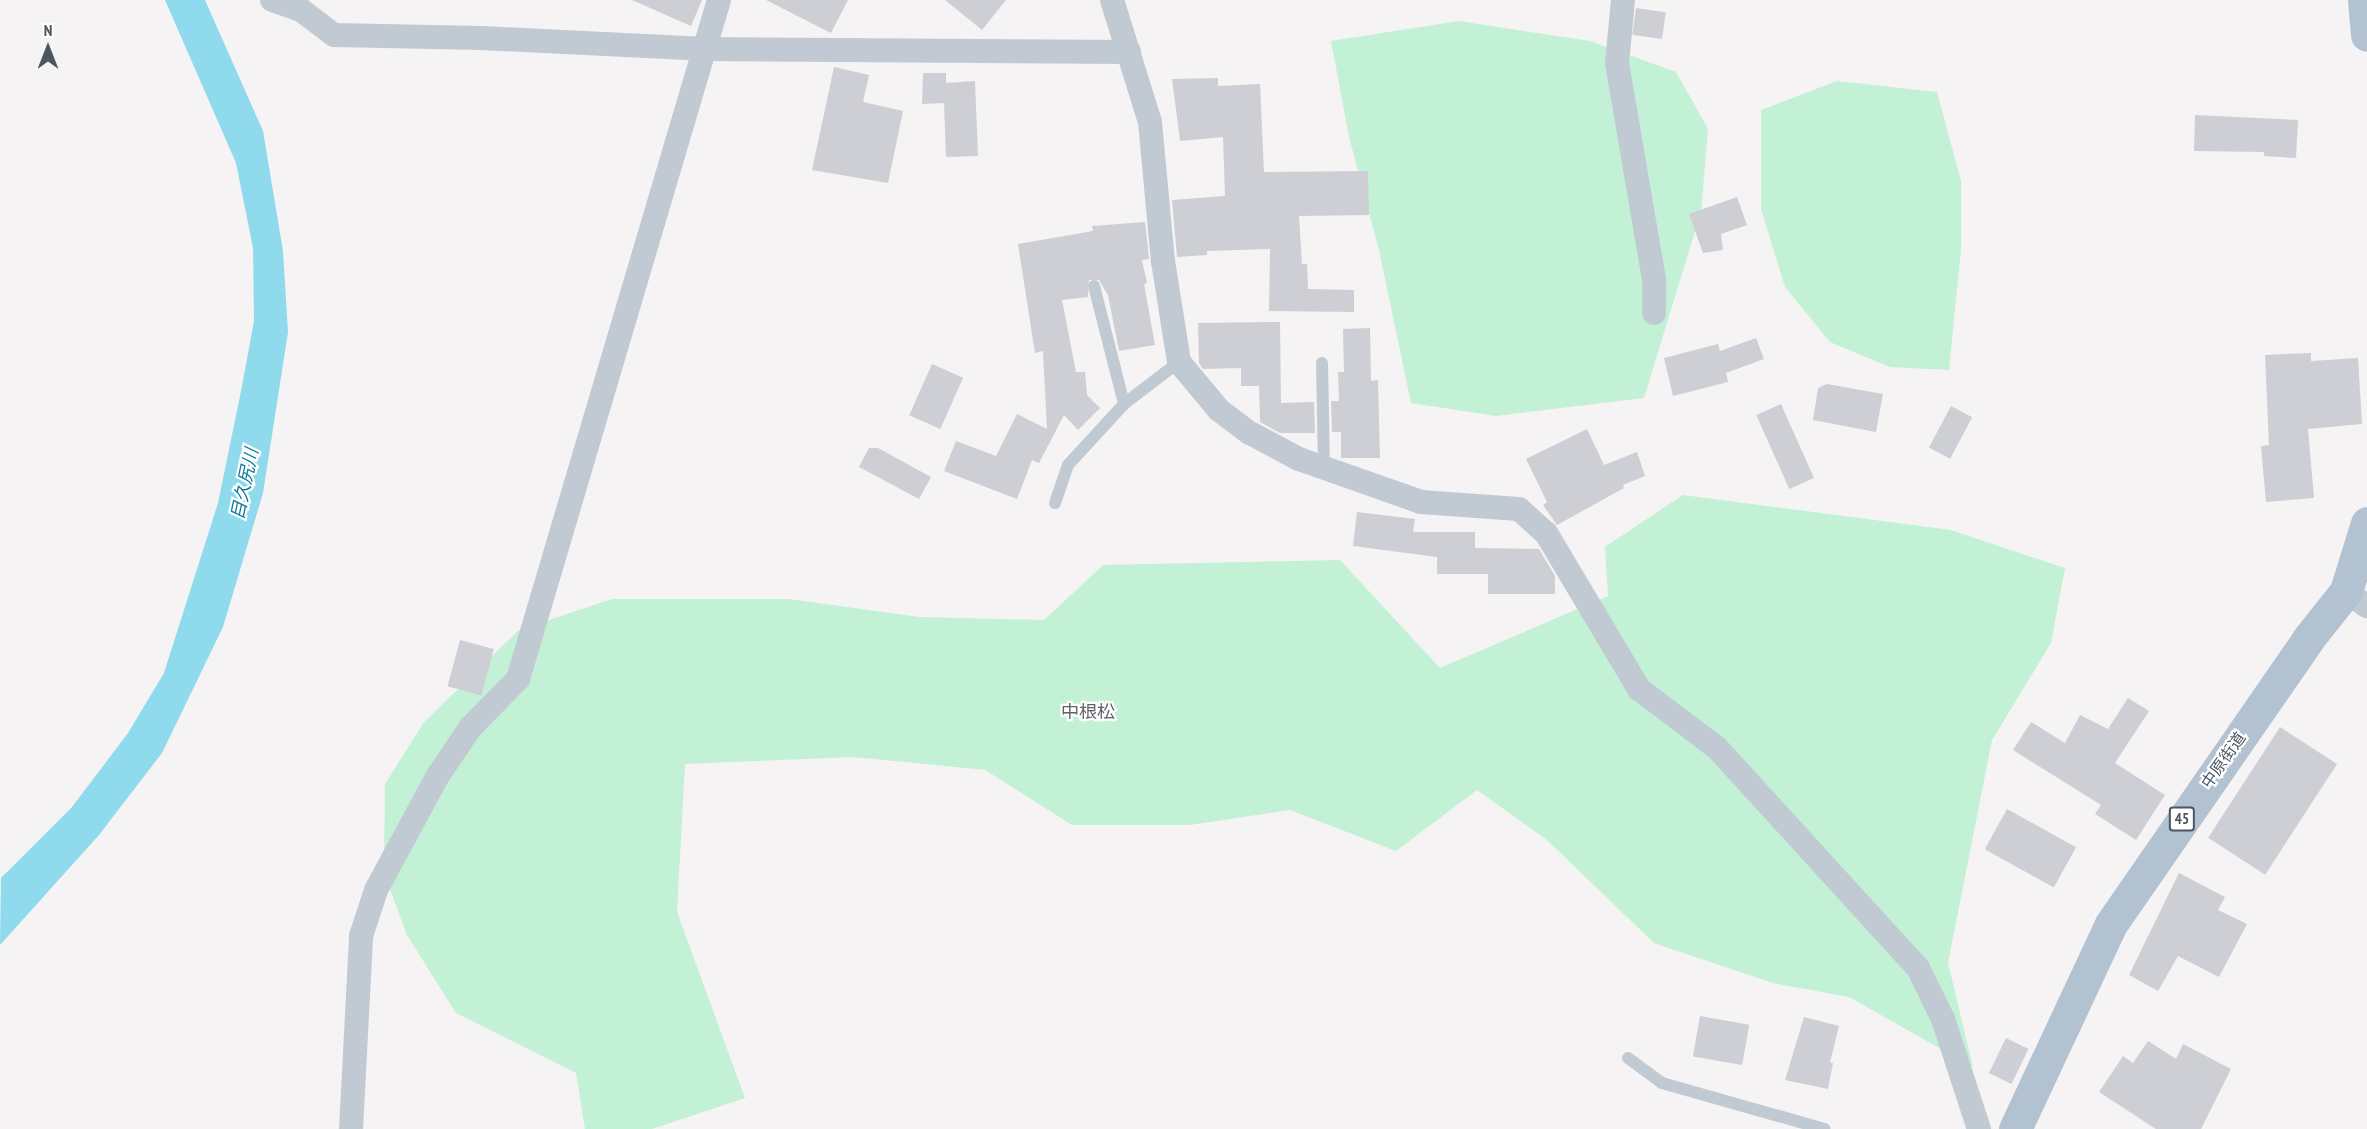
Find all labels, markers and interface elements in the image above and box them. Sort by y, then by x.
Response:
north arrow [18,18,78,78]
text: N [44,20,52,40]
water label: 目久尻川 [227,447,263,521]
district label: 中根松 [1061,701,1115,723]
street label: 中原街道 [2197,728,2249,792]
road number: 45 [2168,807,2196,831]

